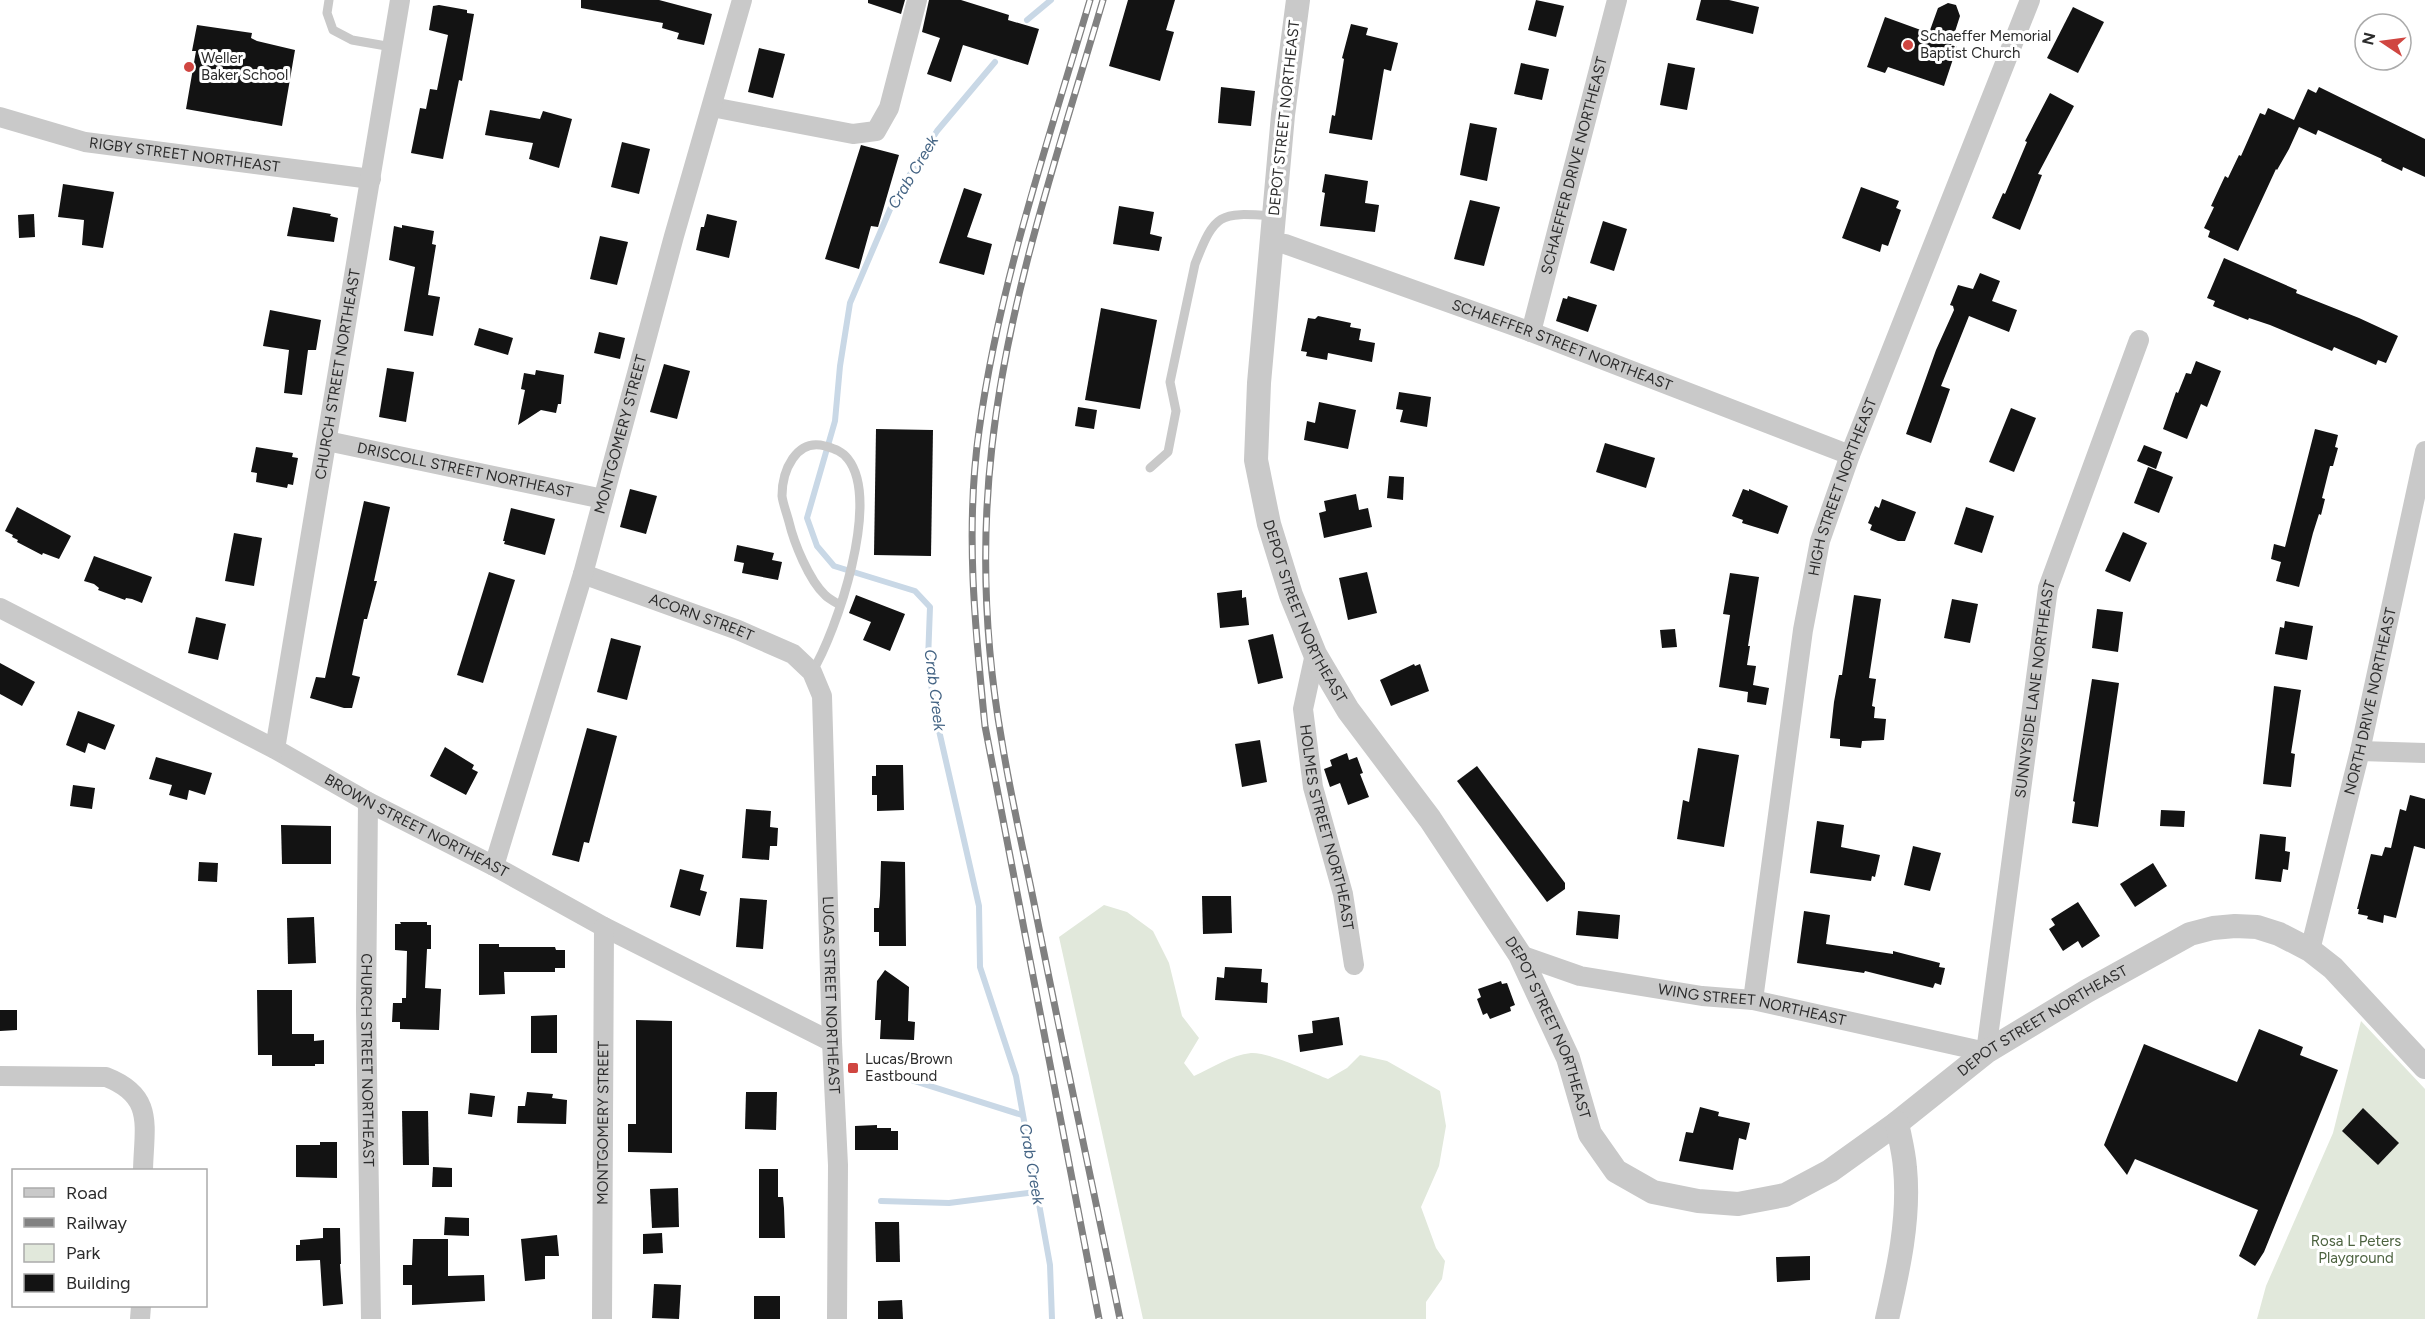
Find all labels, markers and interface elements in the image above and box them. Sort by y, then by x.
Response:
north arrow [2353,12,2413,72]
street label: DEPOT STREET NORTHEAST [1265,19,1303,217]
place label: Schaeffer Memorial Baptist Church [1920,27,2051,62]
text: N [2358,31,2380,47]
marker: Schaeffer Memorial Baptist Church [1901,38,1915,52]
place label: Weller Baker School [201,49,288,84]
street label: SCHAEFFER DRIVE NORTHEAST [1537,54,1611,276]
marker: Weller Baker School [182,60,196,74]
water label: Crab Creek [884,131,943,212]
street label: RIGBY STREET NORTHEAST [88,134,282,176]
street label: CHURCH STREET NORTHEAST [311,267,364,481]
street label: SCHAEFFER STREET NORTHEAST [1450,295,1676,395]
street label: MONTGOMERY STREET [591,352,651,516]
street label: HIGH STREET NORTHEAST [1804,395,1881,578]
street label: DRISCOLL STREET NORTHEAST [355,439,575,502]
street label: DEPOT STREET NORTHEAST [1259,518,1351,707]
street label: SUNNYSIDE LANE NORTHEAST [2011,577,2059,799]
street label: ACORN STREET [647,590,757,645]
street label: NORTH DRIVE NORTHEAST [2340,605,2400,797]
water label: Crab Creek [921,648,950,733]
street label: HOLMES STREET NORTHEAST [1296,723,1358,932]
street label: BROWN STREET NORTHEAST [321,770,512,882]
street label: LUCAS STREET NORTHEAST [819,896,844,1095]
street label: DEPOT STREET NORTHEAST [1501,933,1594,1122]
street label: CHURCH STREET NORTHEAST [357,953,378,1167]
street label: DEPOT STREET NORTHEAST [1954,961,2131,1080]
street label: WING STREET NORTHEAST [1657,980,1848,1030]
street label: MONTGOMERY STREET [594,1040,612,1205]
place label: Lucas/Brown Eastbound [865,1050,953,1085]
marker: Lucas/Brown Eastbound [846,1061,860,1075]
water label: Crab Creek [1016,1122,1049,1207]
legend [12,1169,207,1307]
text: Road [66,1182,107,1204]
text: Railway [66,1212,128,1234]
park label: Rosa L Peters Playground [2311,1232,2401,1267]
text: Park [66,1242,101,1264]
text: Building [66,1272,131,1294]

